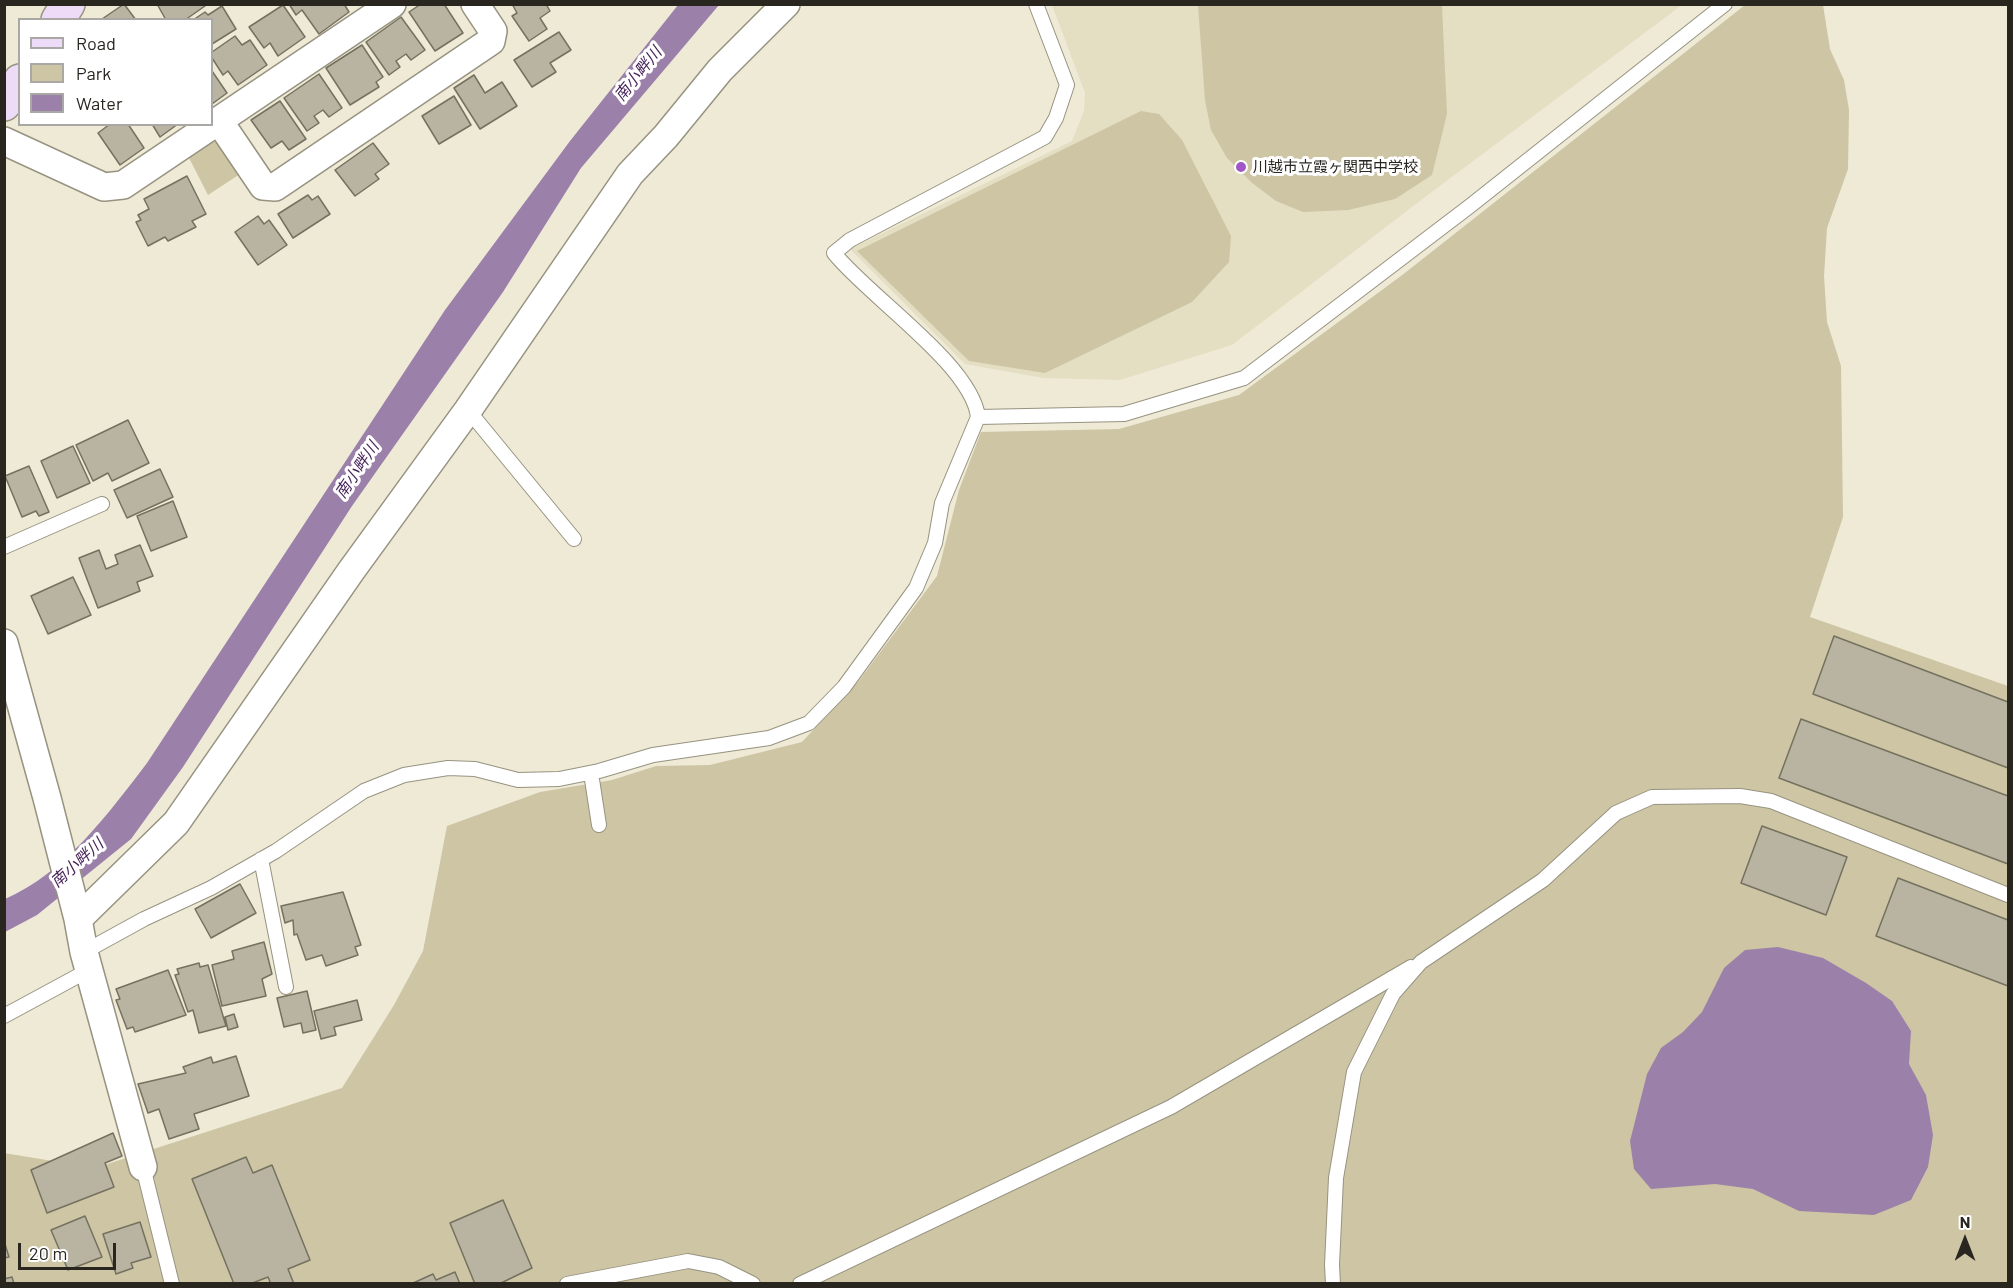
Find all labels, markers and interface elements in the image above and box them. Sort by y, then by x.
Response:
legend [18,18,213,126]
text: Road [76,32,116,54]
water label: 南小畔川 [610,43,666,105]
text: Park [76,62,111,84]
text: Water [76,92,123,114]
place label: 川越市立霞ヶ関西中学校 [1253,158,1418,176]
marker: 川越市立霞ヶ関西中学校 [1234,160,1248,174]
water label: 南小畔川 [331,438,383,502]
water label: 南小畔川 [47,834,107,892]
north arrow [1935,1210,1995,1270]
text: N [1960,1212,1970,1231]
scale bar [21,1231,118,1269]
text: 20 m [29,1242,67,1264]

